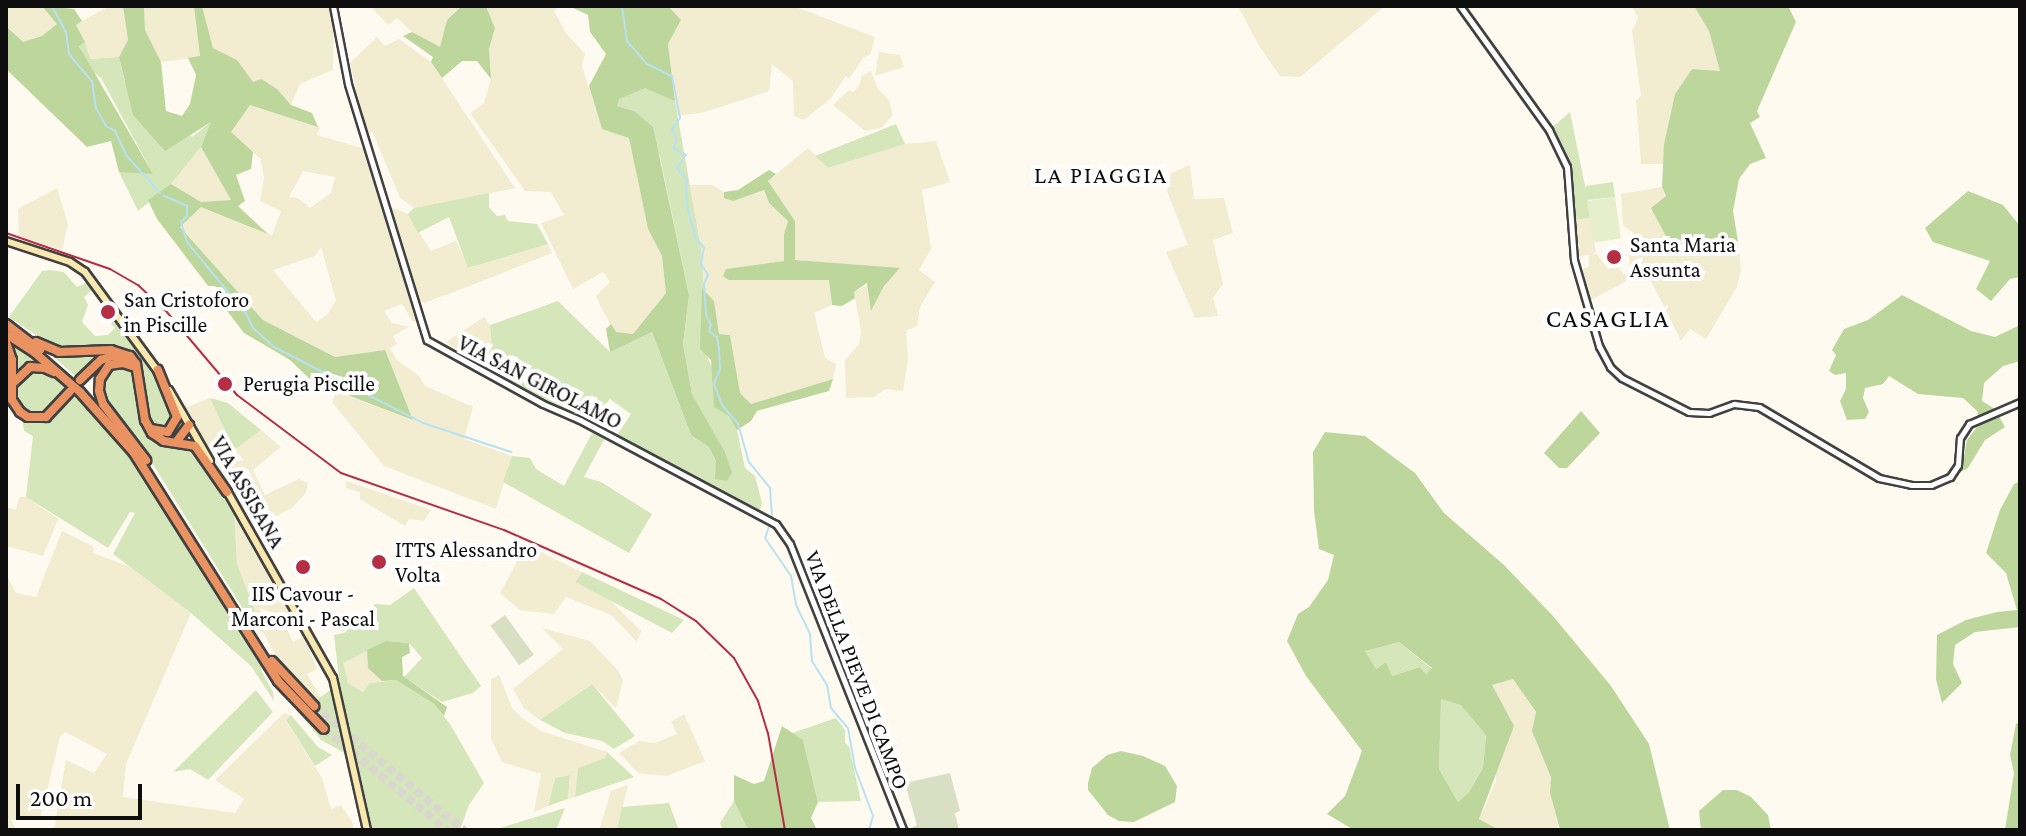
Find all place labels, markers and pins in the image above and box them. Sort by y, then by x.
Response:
place label: Santa Maria Assunta [1630,231,1736,282]
marker: Santa Maria Assunta [1605,248,1623,266]
place label: San Cristoforo in Piscille [124,286,249,338]
marker: San Cristoforo in Piscille [99,303,117,321]
place label: Perugia Piscille [243,371,375,397]
marker: Perugia Piscille [214,373,236,395]
place label: ITTS Alessandro Volta [395,536,537,588]
marker: ITTS Alessandro Volta [370,553,388,571]
marker: IIS Cavour - Marconi - Pascal [294,558,312,576]
place label: IIS Cavour - Marconi - Pascal [231,580,375,632]

